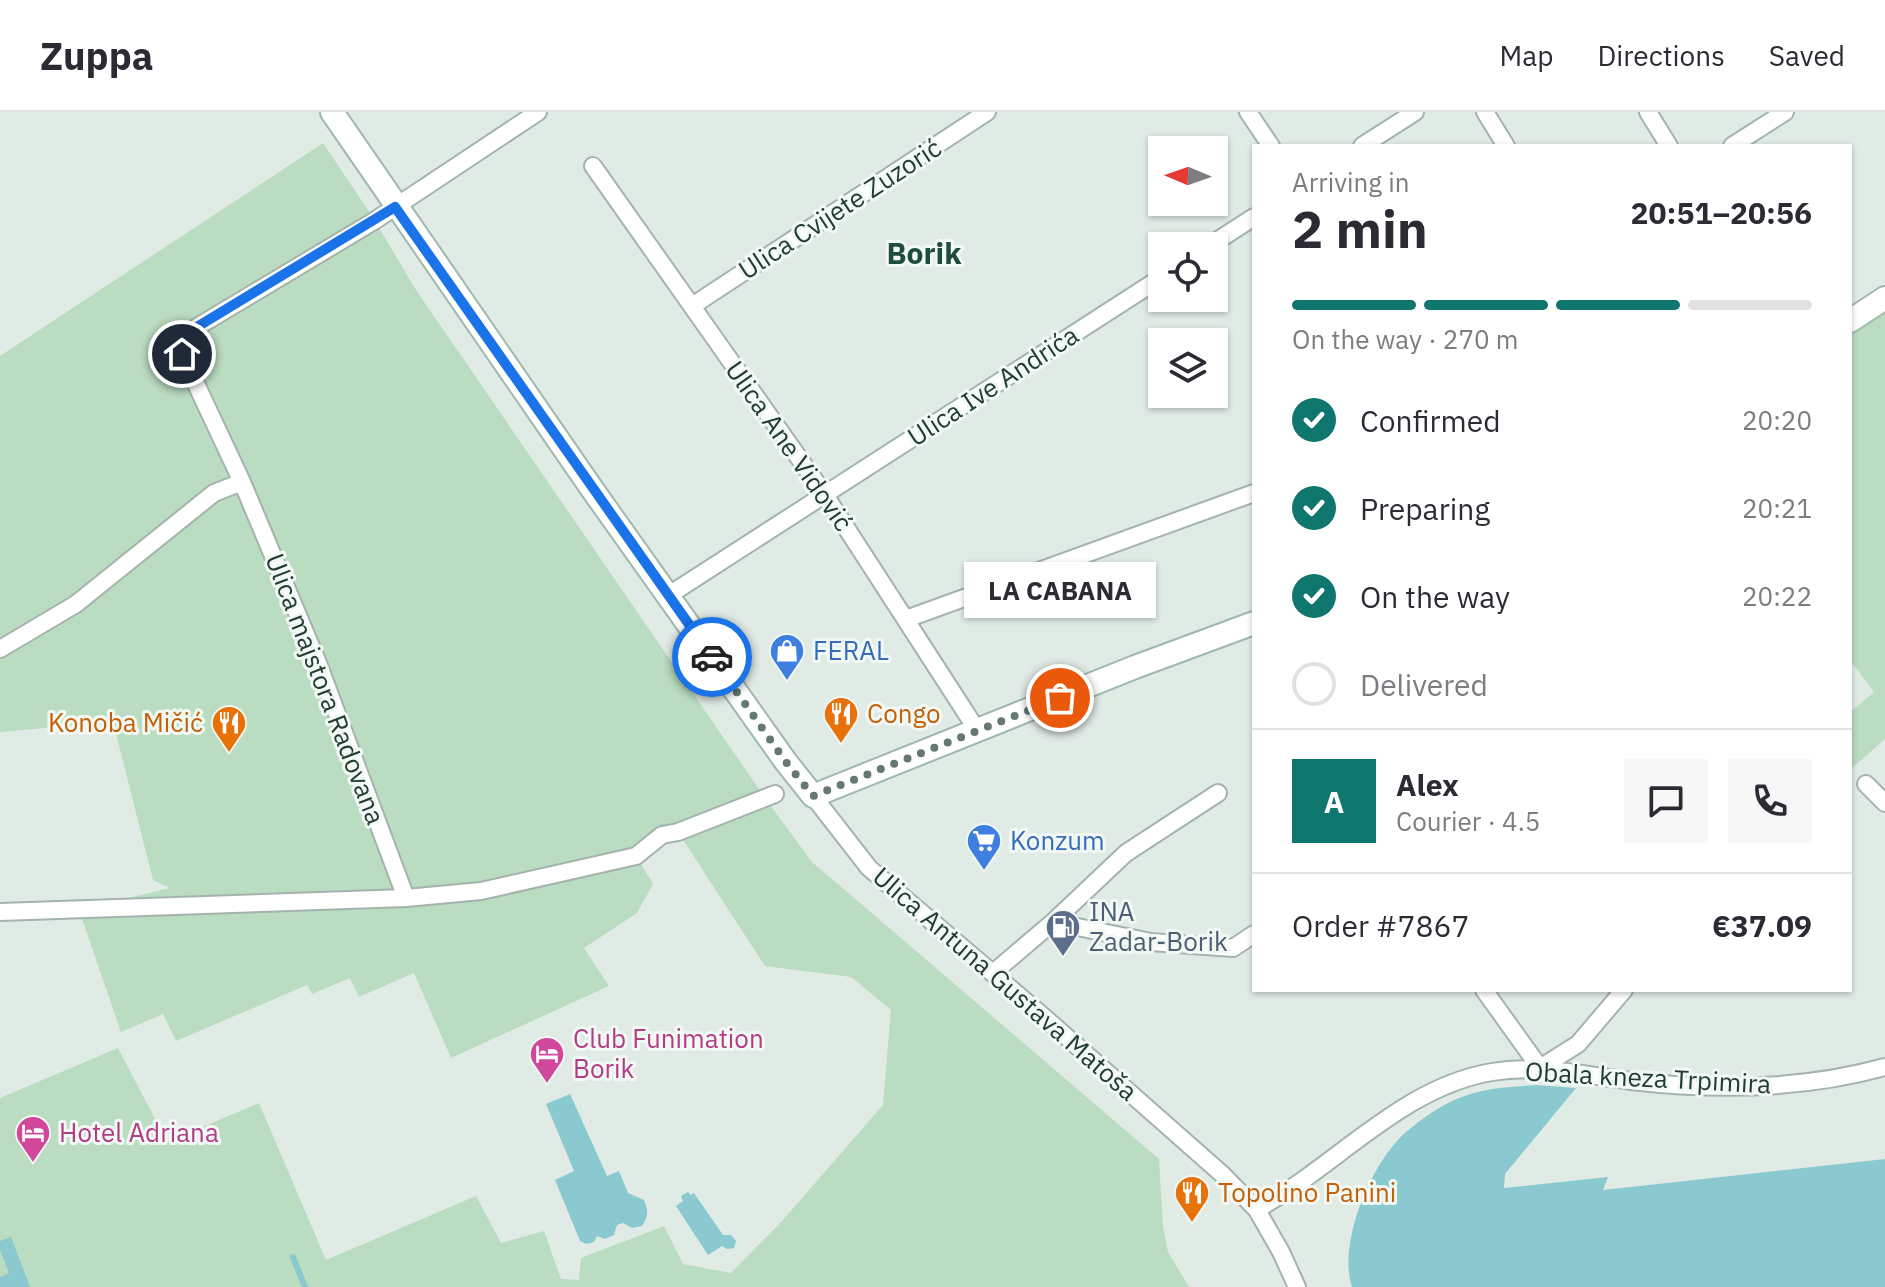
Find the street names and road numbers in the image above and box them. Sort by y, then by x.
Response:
street label: Ulica Cvijete Zuzorić [732,130,947,286]
street label: Ulica Ive Andrića [900,317,1085,453]
street label: Ulica Ane Vidović [718,354,861,537]
street label: Ulica majstora Radovana [259,548,393,829]
street label: Ulica Antuna Gustava Matoša [866,859,1145,1108]
street label: Obala kneza Trpimira [1524,1054,1772,1100]

